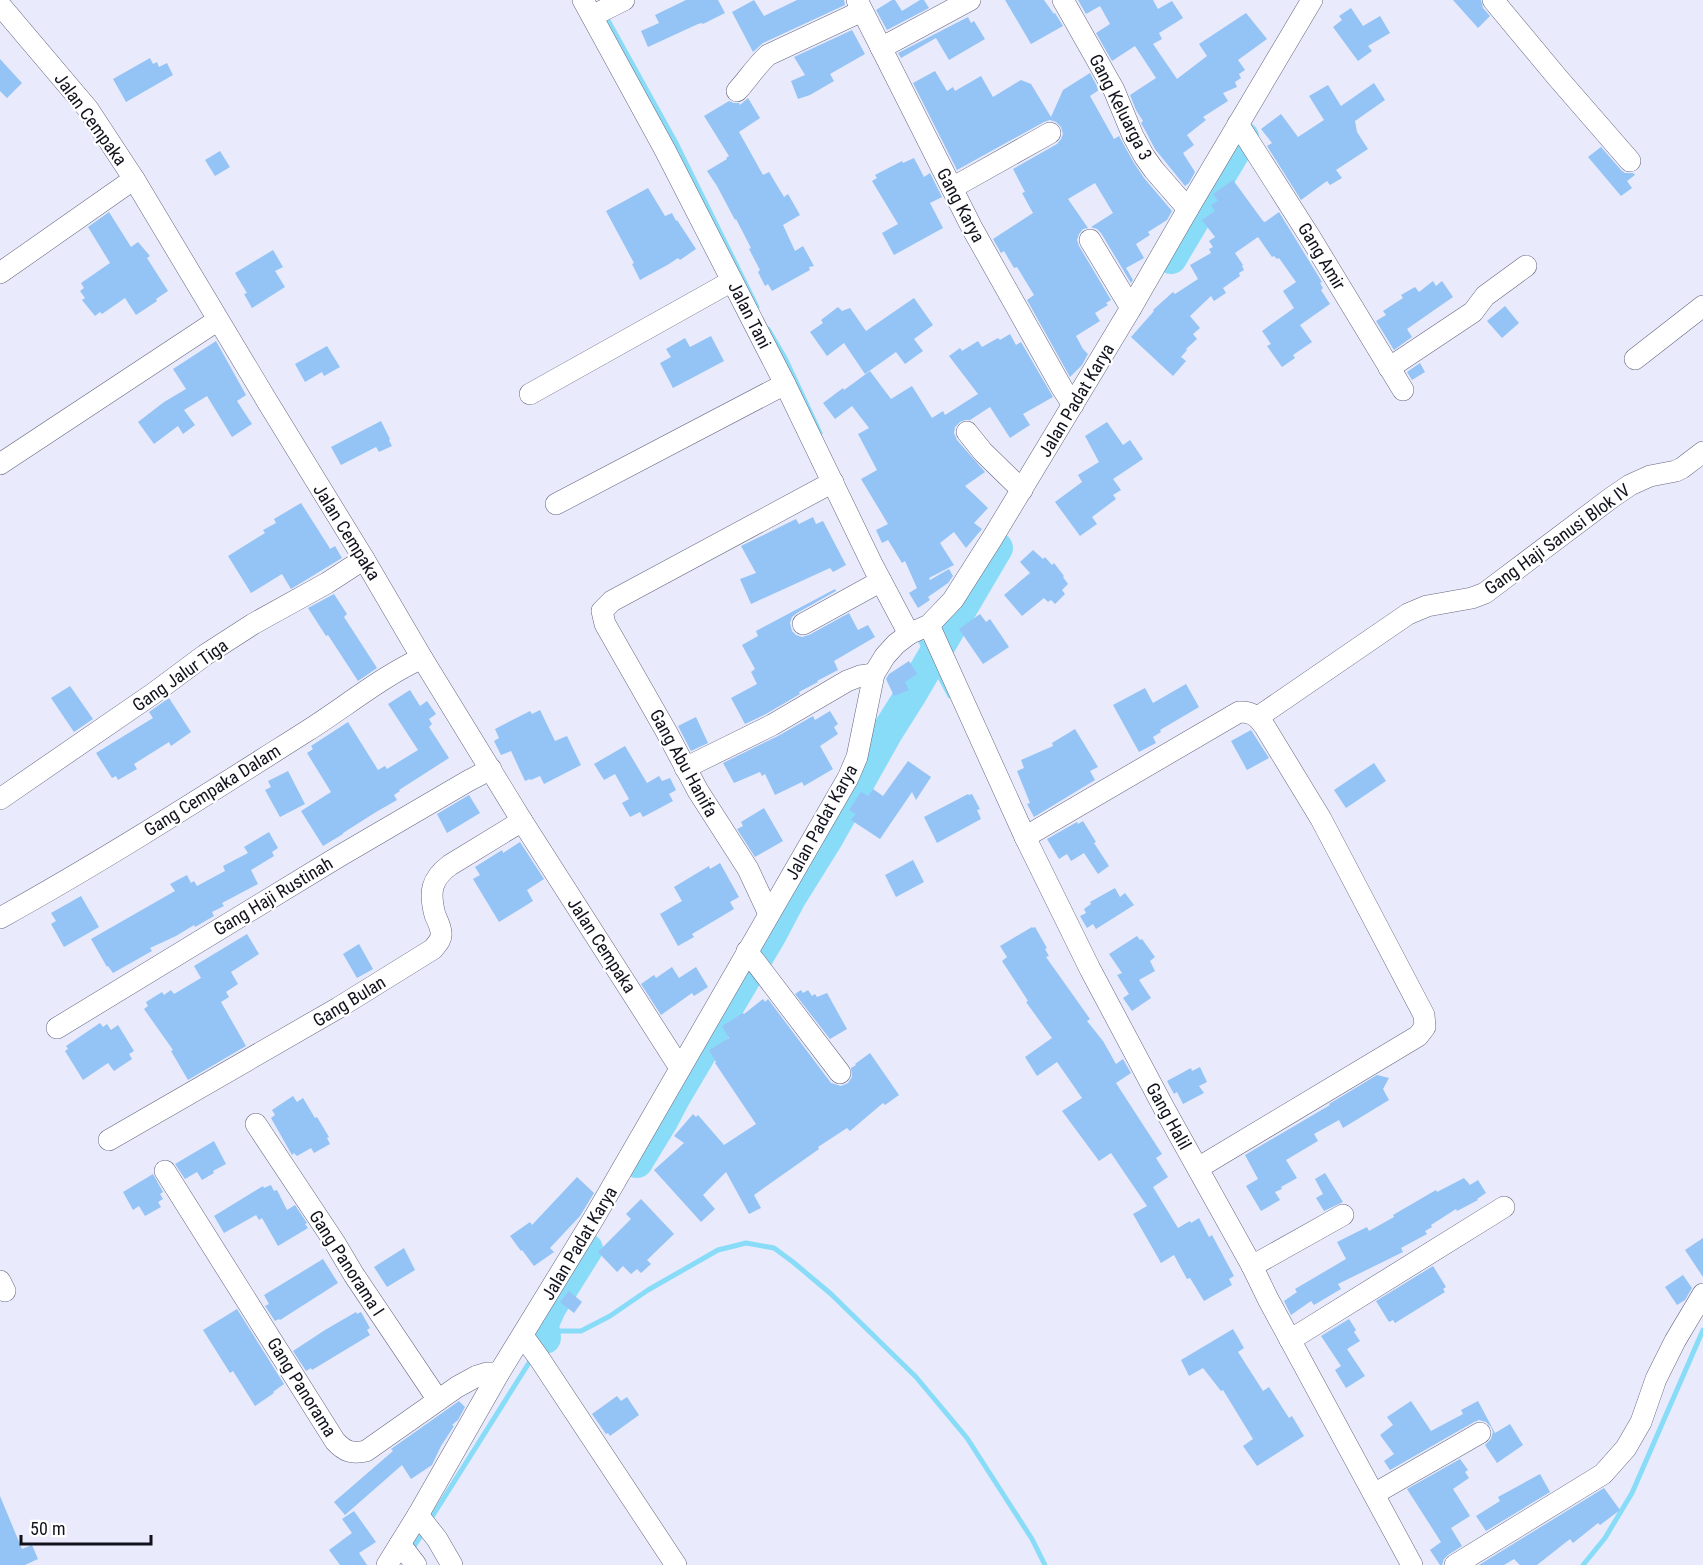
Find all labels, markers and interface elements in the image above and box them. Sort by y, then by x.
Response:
street label: Gang Keluarga 3 [1085,50,1157,164]
street label: Jalan Cempaka [50,69,132,169]
street label: Gang Karya [933,164,989,246]
street label: Gang Amir [1294,219,1350,294]
street label: Jalan Tani [724,278,776,352]
street label: Jalan Padat Karya [1034,340,1118,460]
street label: Gang Haji Sanusi Blok IV [1480,479,1634,599]
street label: Jalan Cempaka [309,480,385,584]
street label: Gang Jalur Tiga [128,634,232,716]
street label: Gang Abu Hanifa [646,705,722,821]
street label: Gang Cempaka Dalam [140,740,284,840]
street label: Jalan Padat Karya [781,761,861,883]
street label: Gang Haji Rustinah [210,852,336,940]
street label: Jalan Cempaka [563,893,641,997]
street label: Gang Bulan [309,971,389,1031]
street label: Gang Halil [1142,1079,1196,1153]
street label: Jalan Padat Karya [537,1183,621,1303]
street label: Gang Panorama I [305,1206,389,1320]
street label: Gang Panorama [263,1333,341,1441]
scale bar [21,1508,152,1546]
text: 50 m [30,1518,65,1539]

